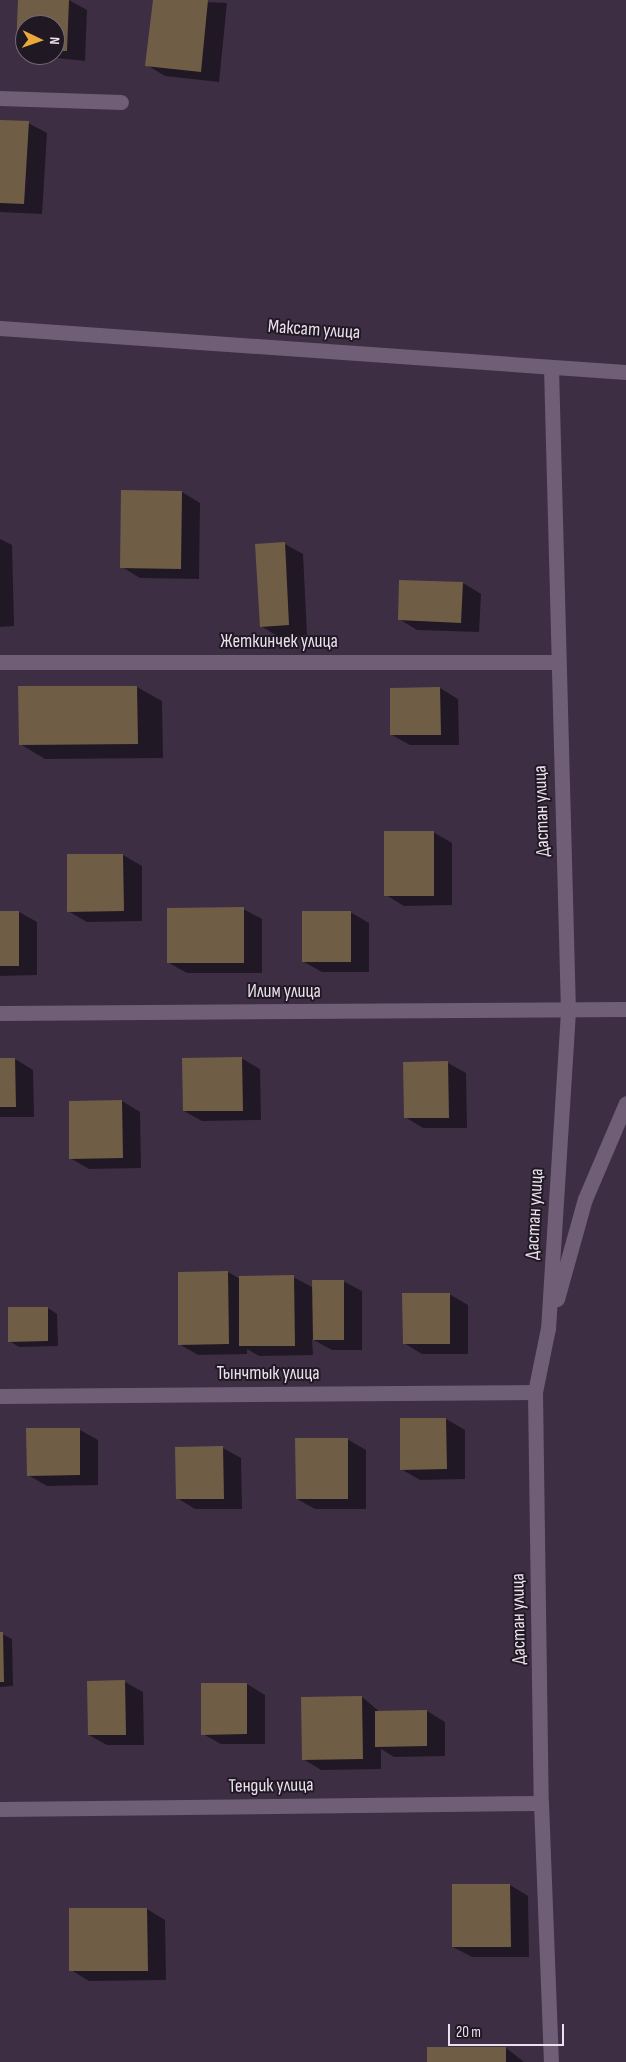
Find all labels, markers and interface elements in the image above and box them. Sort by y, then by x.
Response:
north arrow [15,15,65,65]
text: N [46,37,63,45]
street label: Максат улица [267,315,361,345]
street label: Жеткинчек улица [220,631,338,653]
street label: Дастан улица [529,765,555,857]
street label: Илим улица [247,981,321,1003]
street label: Дастан улица [521,1168,549,1260]
street label: Тынчтык улица [216,1363,320,1385]
street label: Дастан улица [507,1573,531,1665]
street label: Тендик улица [228,1774,314,1798]
scale bar [451,2014,567,2046]
text: 20 m [456,2023,481,2042]

